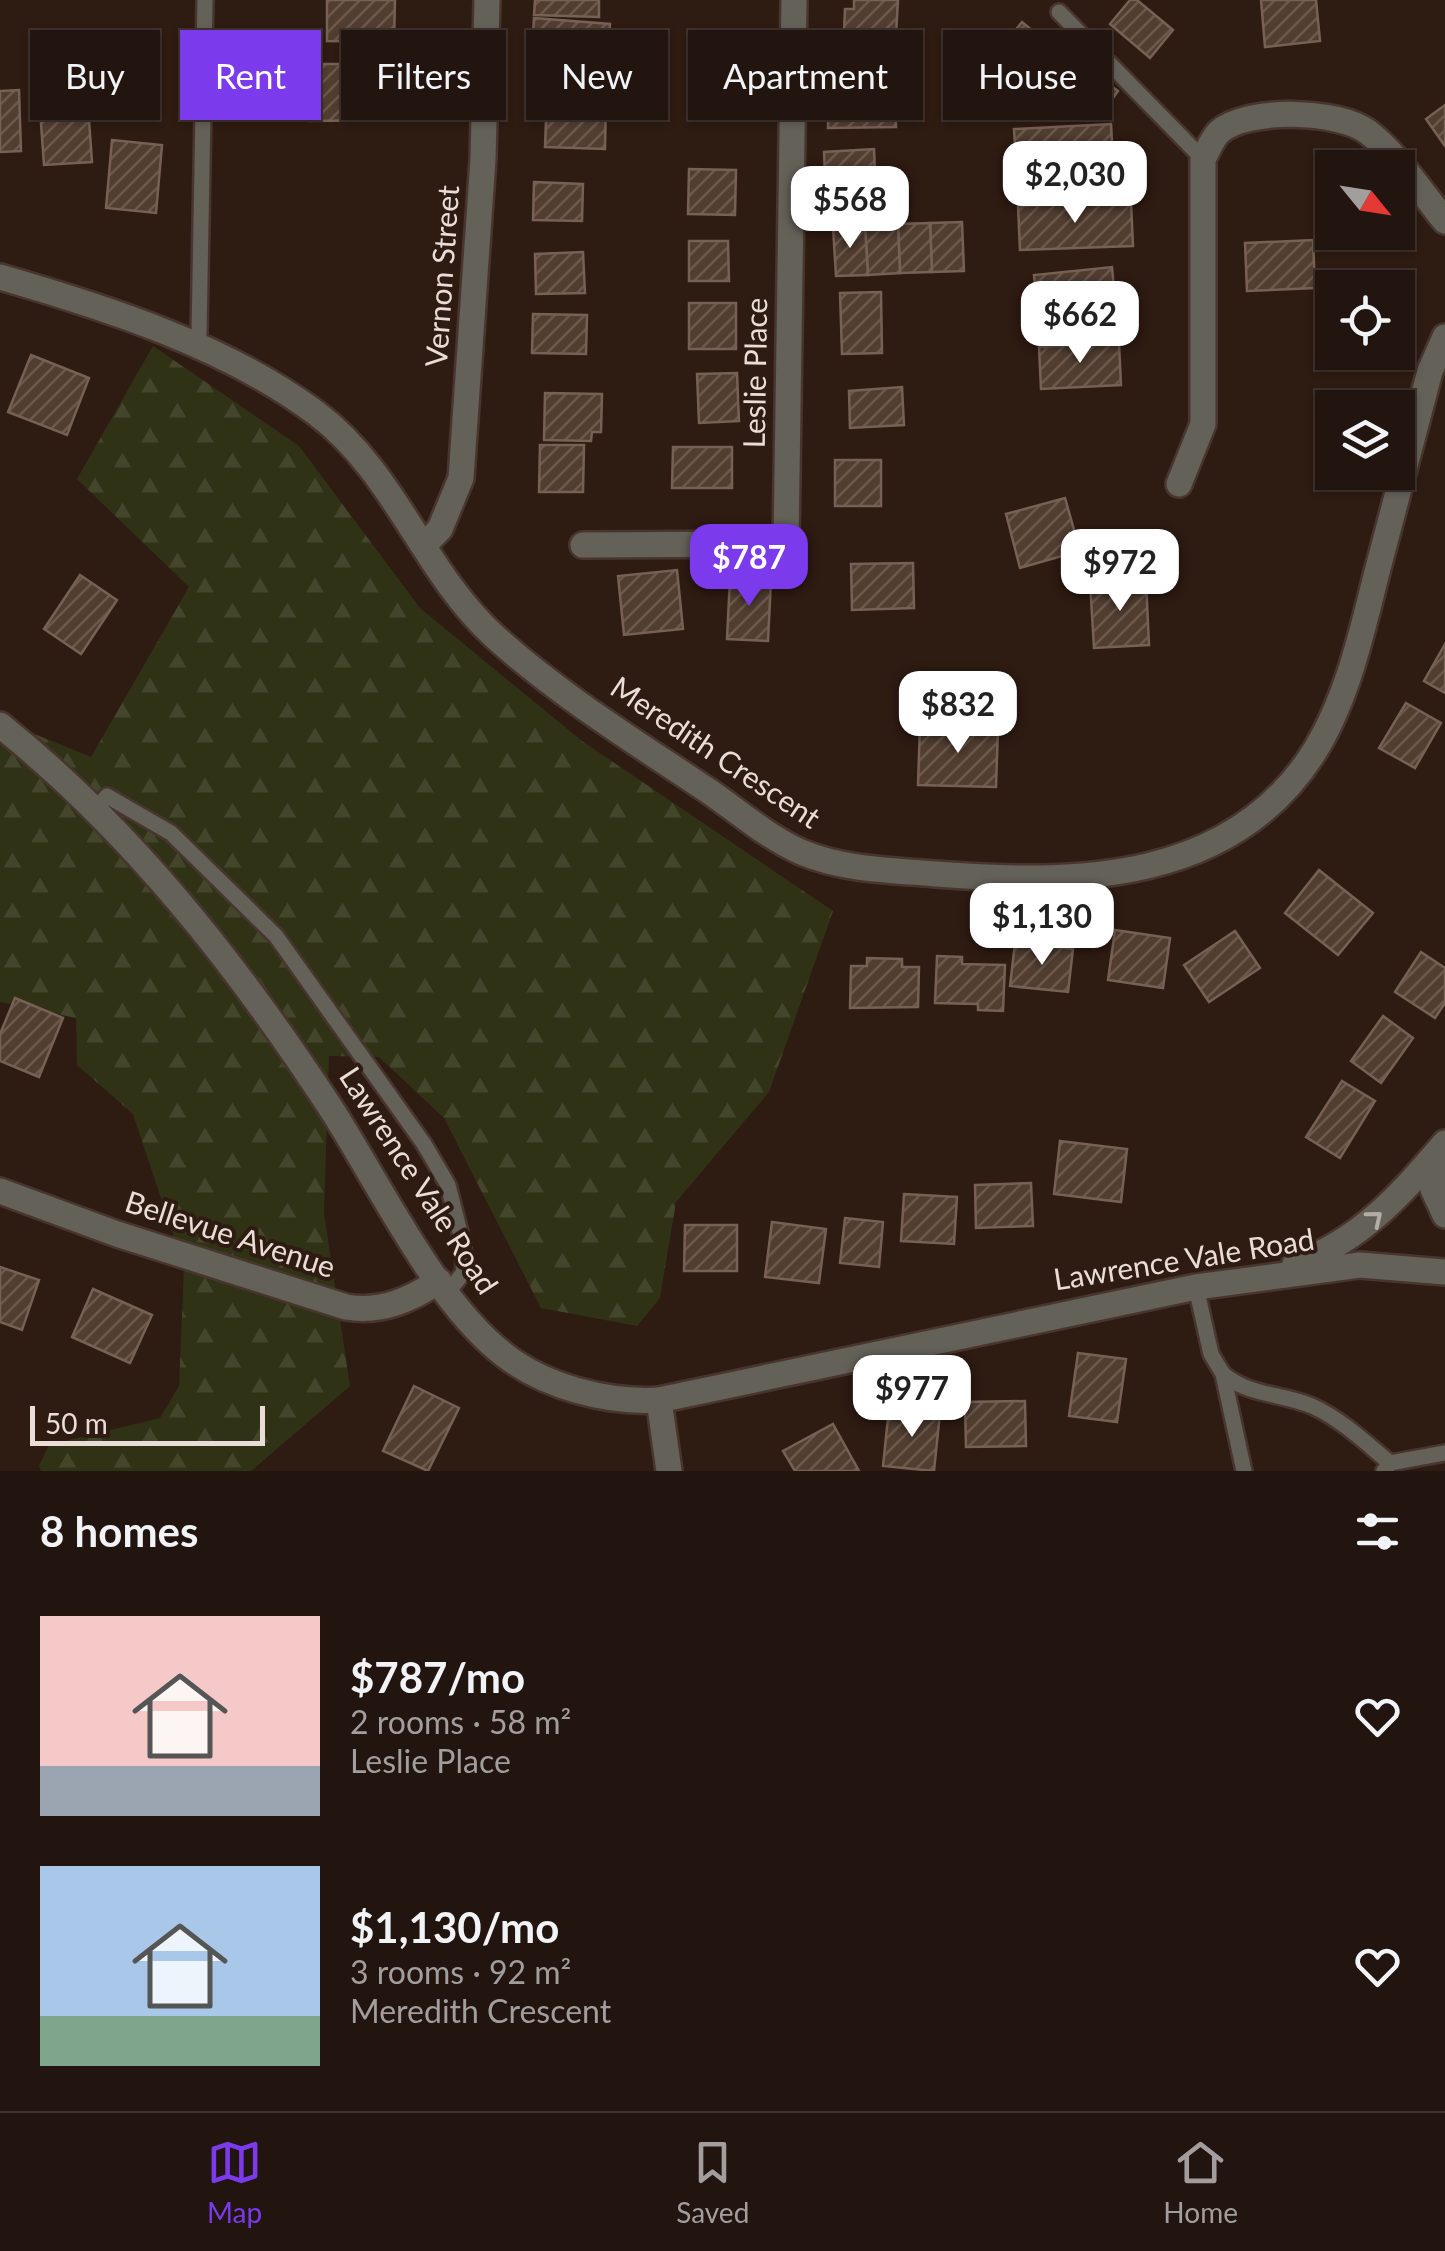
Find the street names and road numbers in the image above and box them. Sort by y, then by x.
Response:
street label: Vernon Street [417,184,465,368]
street label: Leslie Place [735,297,773,449]
street label: Meredith Crescent [605,668,828,835]
street label: Lawrence Vale Road [333,1060,506,1300]
street label: Bellevue Avenue [121,1182,340,1284]
street label: Lawrence Vale Road [1051,1220,1317,1296]

